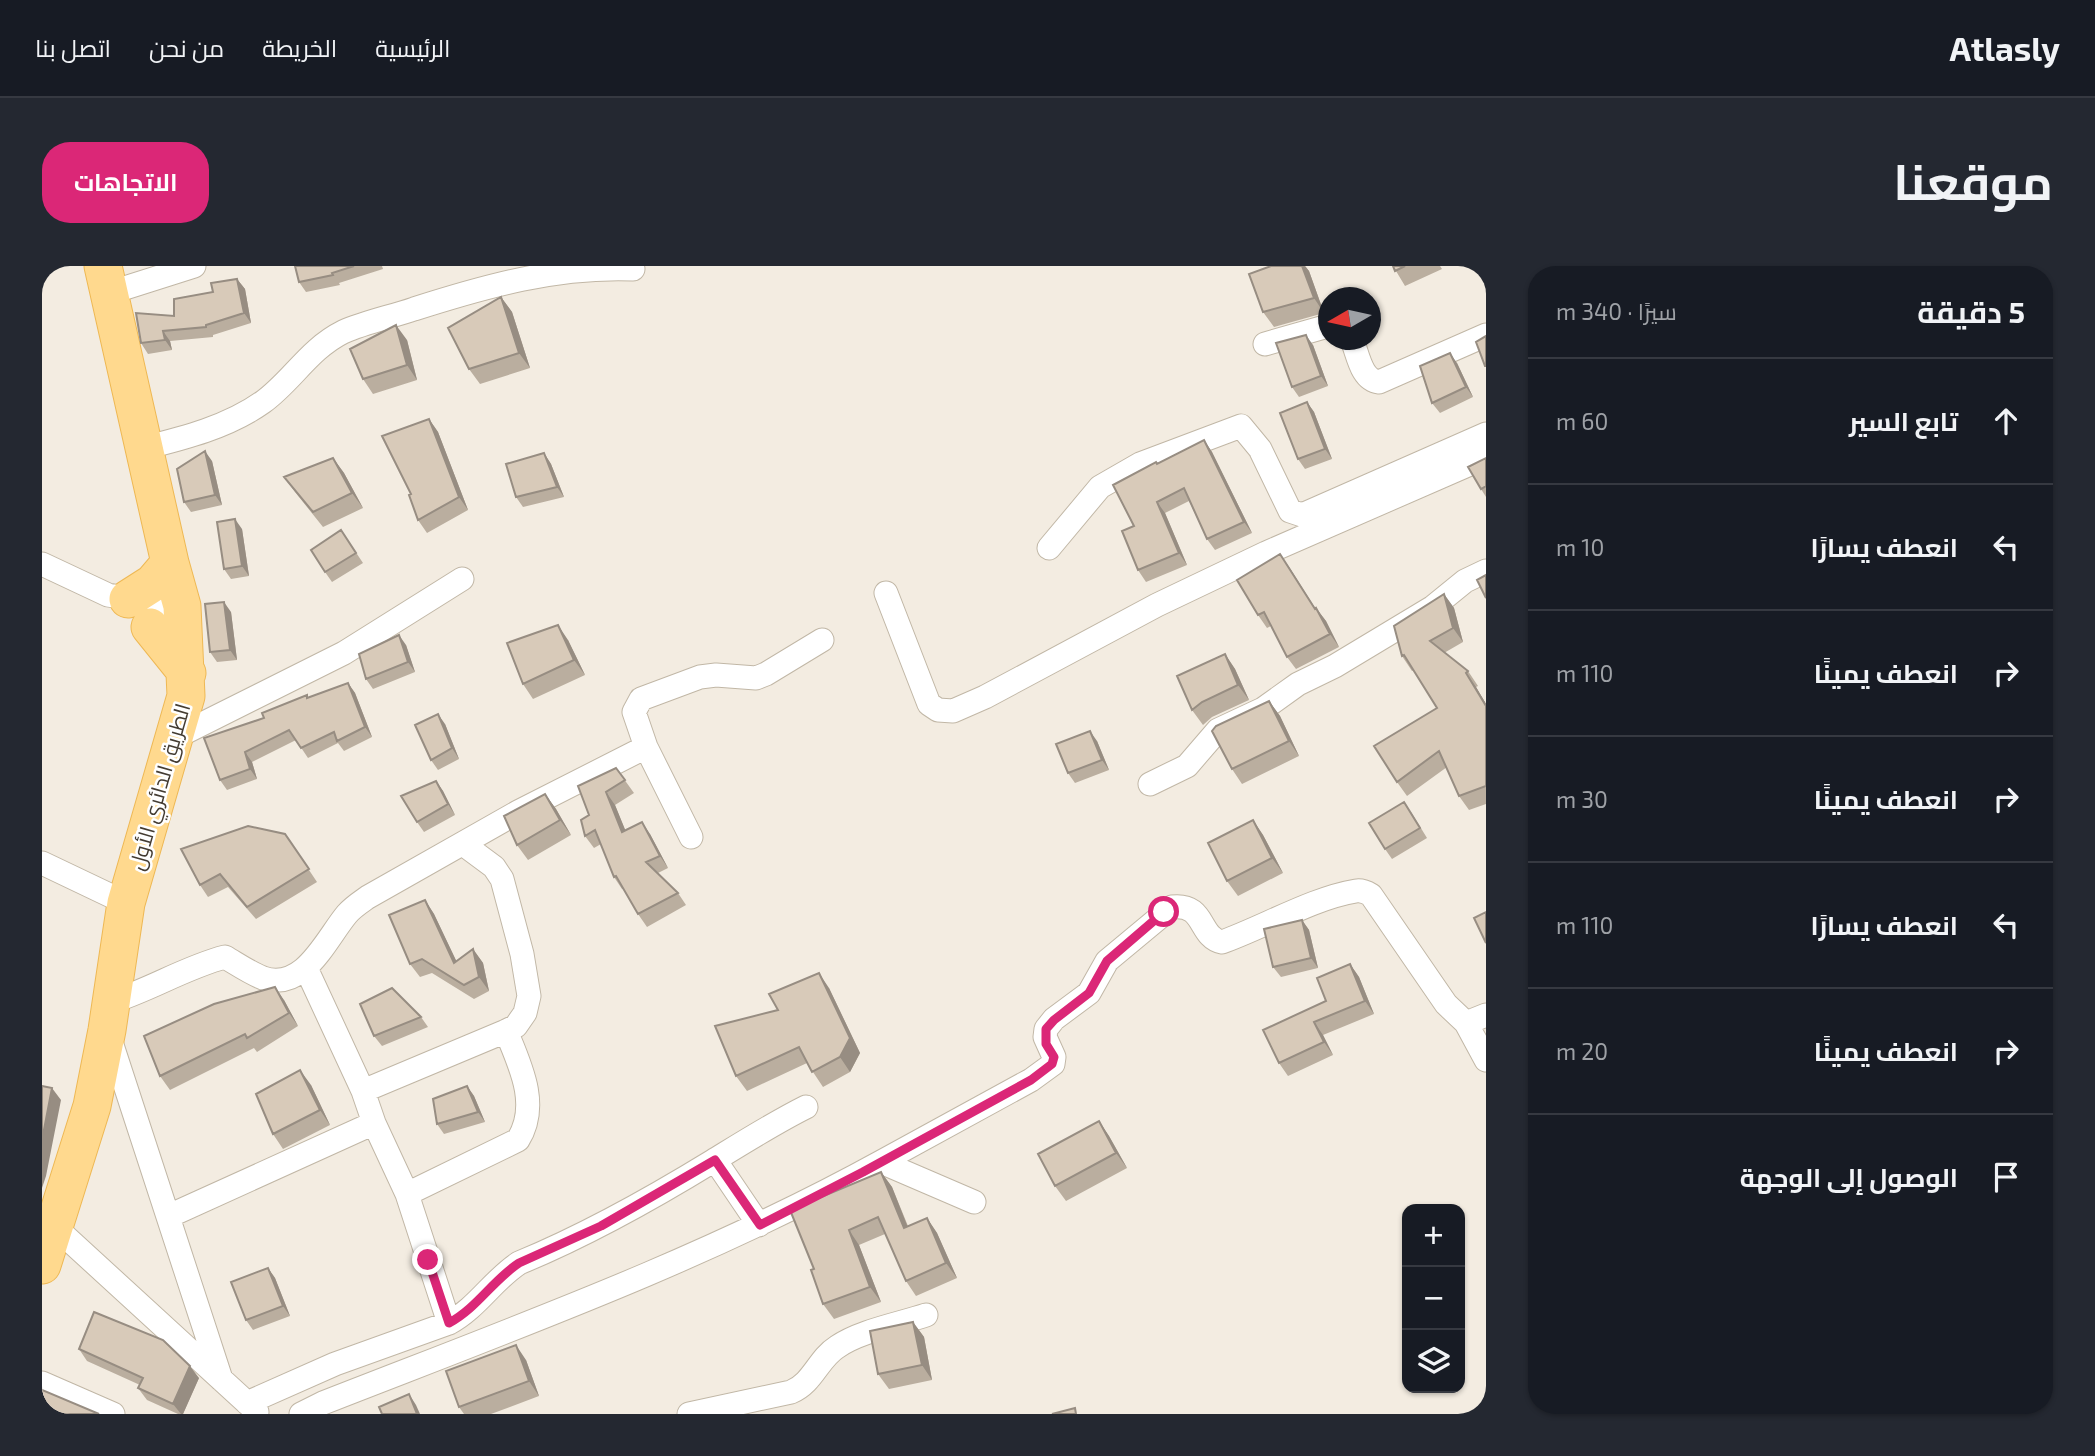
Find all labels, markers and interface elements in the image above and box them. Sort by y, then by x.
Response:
text: Atlasly [1950,28,2060,68]
text: اتصل بنا [35,33,111,62]
text: من نحن [149,33,224,62]
text: الخريطة [262,33,337,62]
text: الرئيسية [375,33,450,62]
button: الاتجاهات [42,142,209,223]
text: موقعنا [1893,151,2053,210]
north arrow [1318,287,1381,350]
text: 5 دقيقة [1917,293,2025,329]
text: سيرًا · 340 m [1556,297,1677,325]
icon: ahead [1987,402,2025,440]
text: تابع السير [1849,405,1958,436]
text: 60 m [1556,407,1608,435]
icon: left [1987,528,2025,566]
text: انعطف يسارًا [1811,531,1958,562]
text: 10 m [1556,533,1604,561]
icon: right [1987,654,2025,692]
text: انعطف يمينًا [1814,657,1958,688]
text: 110 m [1556,659,1613,687]
street label: الطريق الدائري الأول [123,700,199,874]
icon: right [1987,780,2025,818]
text: انعطف يمينًا [1814,783,1958,814]
text: 30 m [1556,785,1608,813]
route start [1148,896,1179,927]
icon: left [1987,906,2025,944]
text: انعطف يسارًا [1811,909,1958,940]
text: 110 m [1556,911,1613,939]
icon: right [1987,1032,2025,1070]
text: انعطف يمينًا [1814,1035,1958,1066]
text: 20 m [1556,1037,1608,1065]
icon: arrive [1987,1158,2025,1196]
text: الوصول إلى الوجهة [1740,1161,1958,1192]
map controls [1402,1204,1465,1393]
button: + [1402,1204,1465,1267]
route end [412,1244,443,1275]
button: − [1402,1267,1465,1330]
button: layers [1402,1330,1465,1393]

